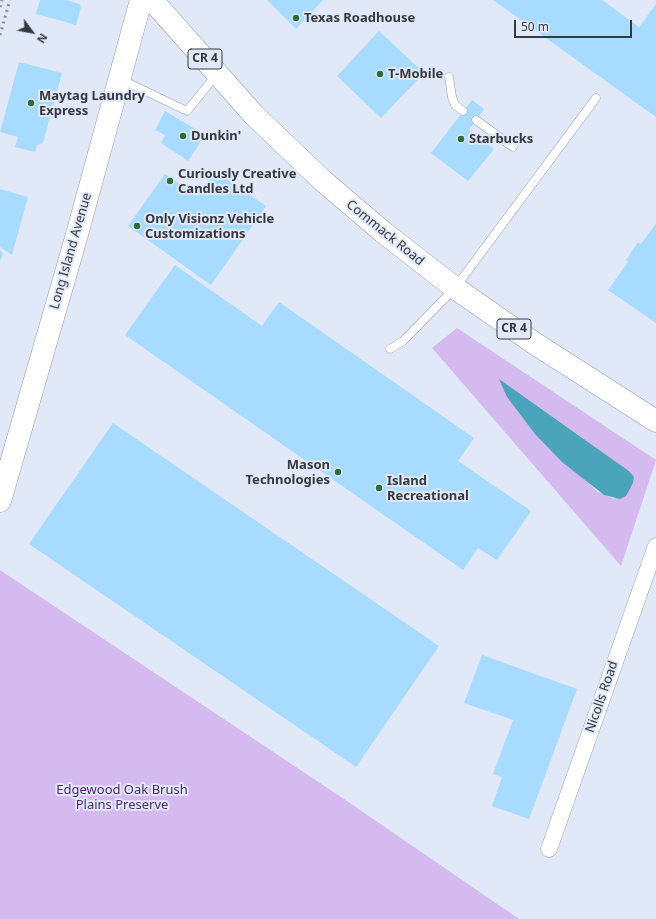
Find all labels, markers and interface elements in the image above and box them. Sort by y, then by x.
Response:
place label: Texas Roadhouse [304,10,415,26]
north arrow [12,12,52,52]
scale bar [516,12,634,38]
marker: Texas Roadhouse [291,13,301,23]
text: 50 m [521,18,549,35]
text: N [34,31,51,46]
road number: CR 4 [188,49,222,69]
place label: T-Mobile [388,66,443,82]
marker: T-Mobile [375,69,385,79]
place label: Maytag Laundry Express [39,88,145,119]
marker: Maytag Laundry Express [26,98,36,108]
place label: Dunkin' [191,128,241,144]
marker: Dunkin' [178,131,188,141]
place label: Starbucks [469,131,533,147]
marker: Starbucks [456,134,466,144]
place label: Curiously Creative Candles Ltd [178,166,296,197]
marker: Curiously Creative Candles Ltd [165,176,175,186]
street label: Long Island Avenue [47,191,95,311]
street label: Commack Road [343,197,427,269]
place label: Only Visionz Vehicle Customizations [145,211,274,242]
marker: Only Visionz Vehicle Customizations [132,221,142,231]
road number: CR 4 [497,319,531,339]
place label: Mason Technologies [246,457,330,488]
marker: Mason Technologies [333,467,343,477]
place label: Island Recreational [387,473,469,504]
marker: Island Recreational [374,483,384,493]
street label: Nicolls Road [582,659,622,735]
park label: Edgewood Oak Brush Plains Preserve [56,782,188,813]

